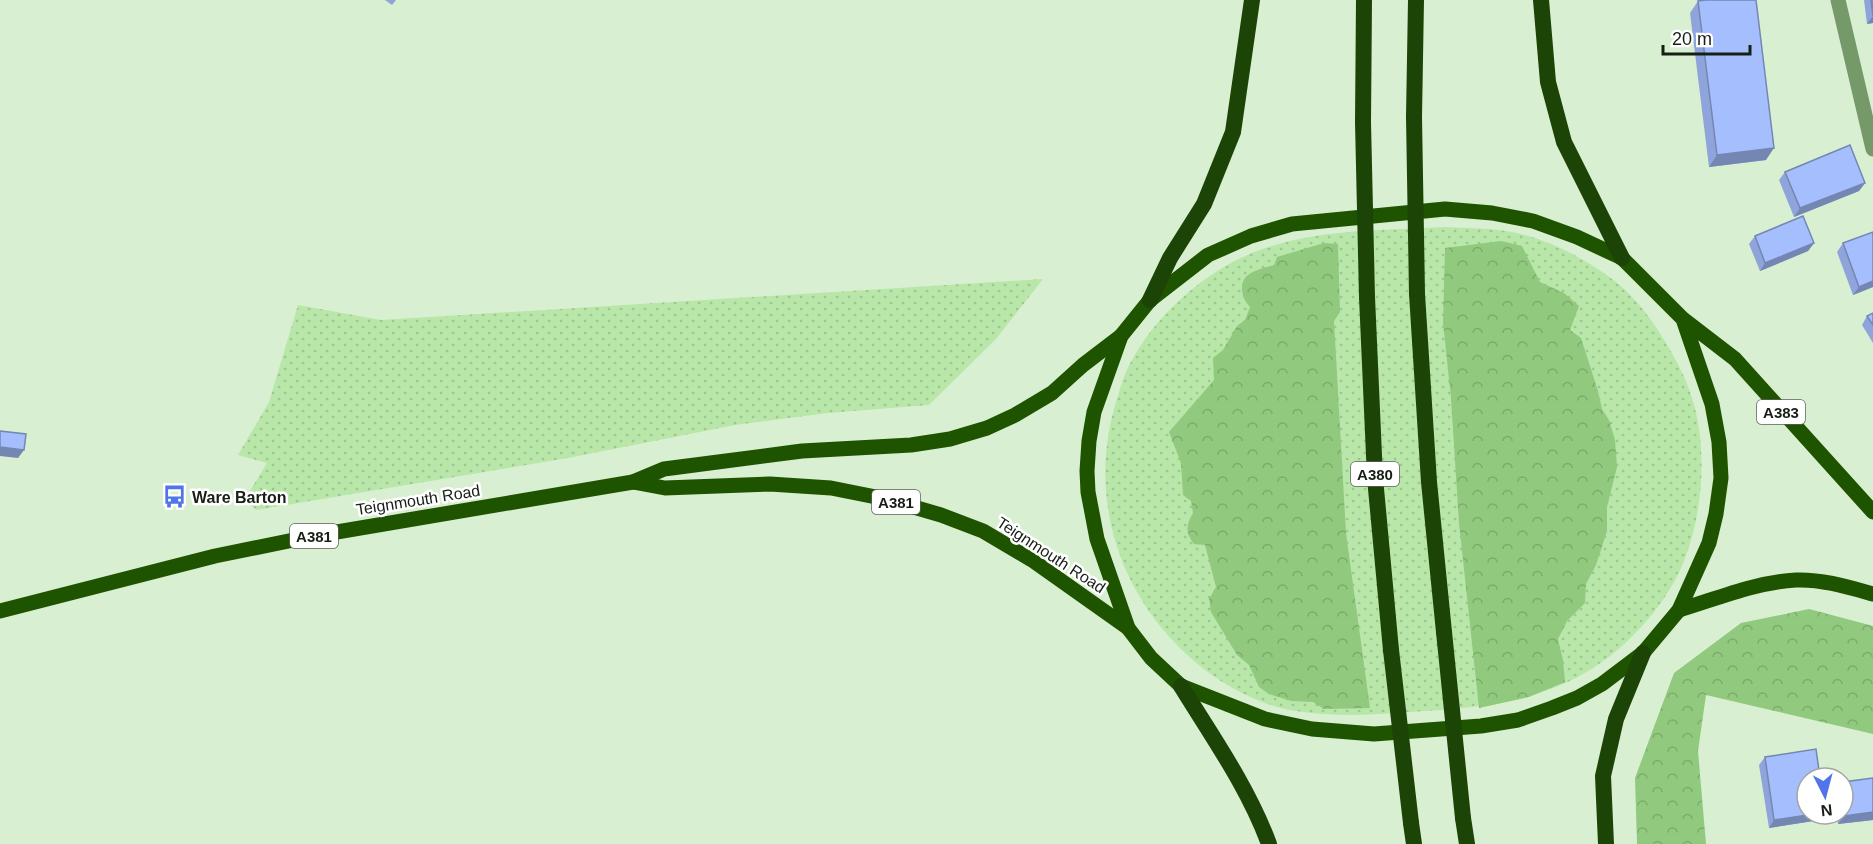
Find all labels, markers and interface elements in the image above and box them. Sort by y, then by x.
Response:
scale bar [1663,18,1750,56]
text: 20 m [1672,29,1712,49]
road number: A383 [1757,400,1805,424]
road number: A380 [1351,462,1399,486]
street label: Teignmouth Road [355,482,481,518]
bus stop icon: Ware Barton [161,484,187,510]
place label: Ware Barton [192,489,287,506]
road number: A381 [872,490,920,514]
street label: Teignmouth Road [994,514,1108,596]
road number: A381 [290,524,338,548]
north arrow [1795,766,1855,826]
text: N [1820,801,1833,819]

